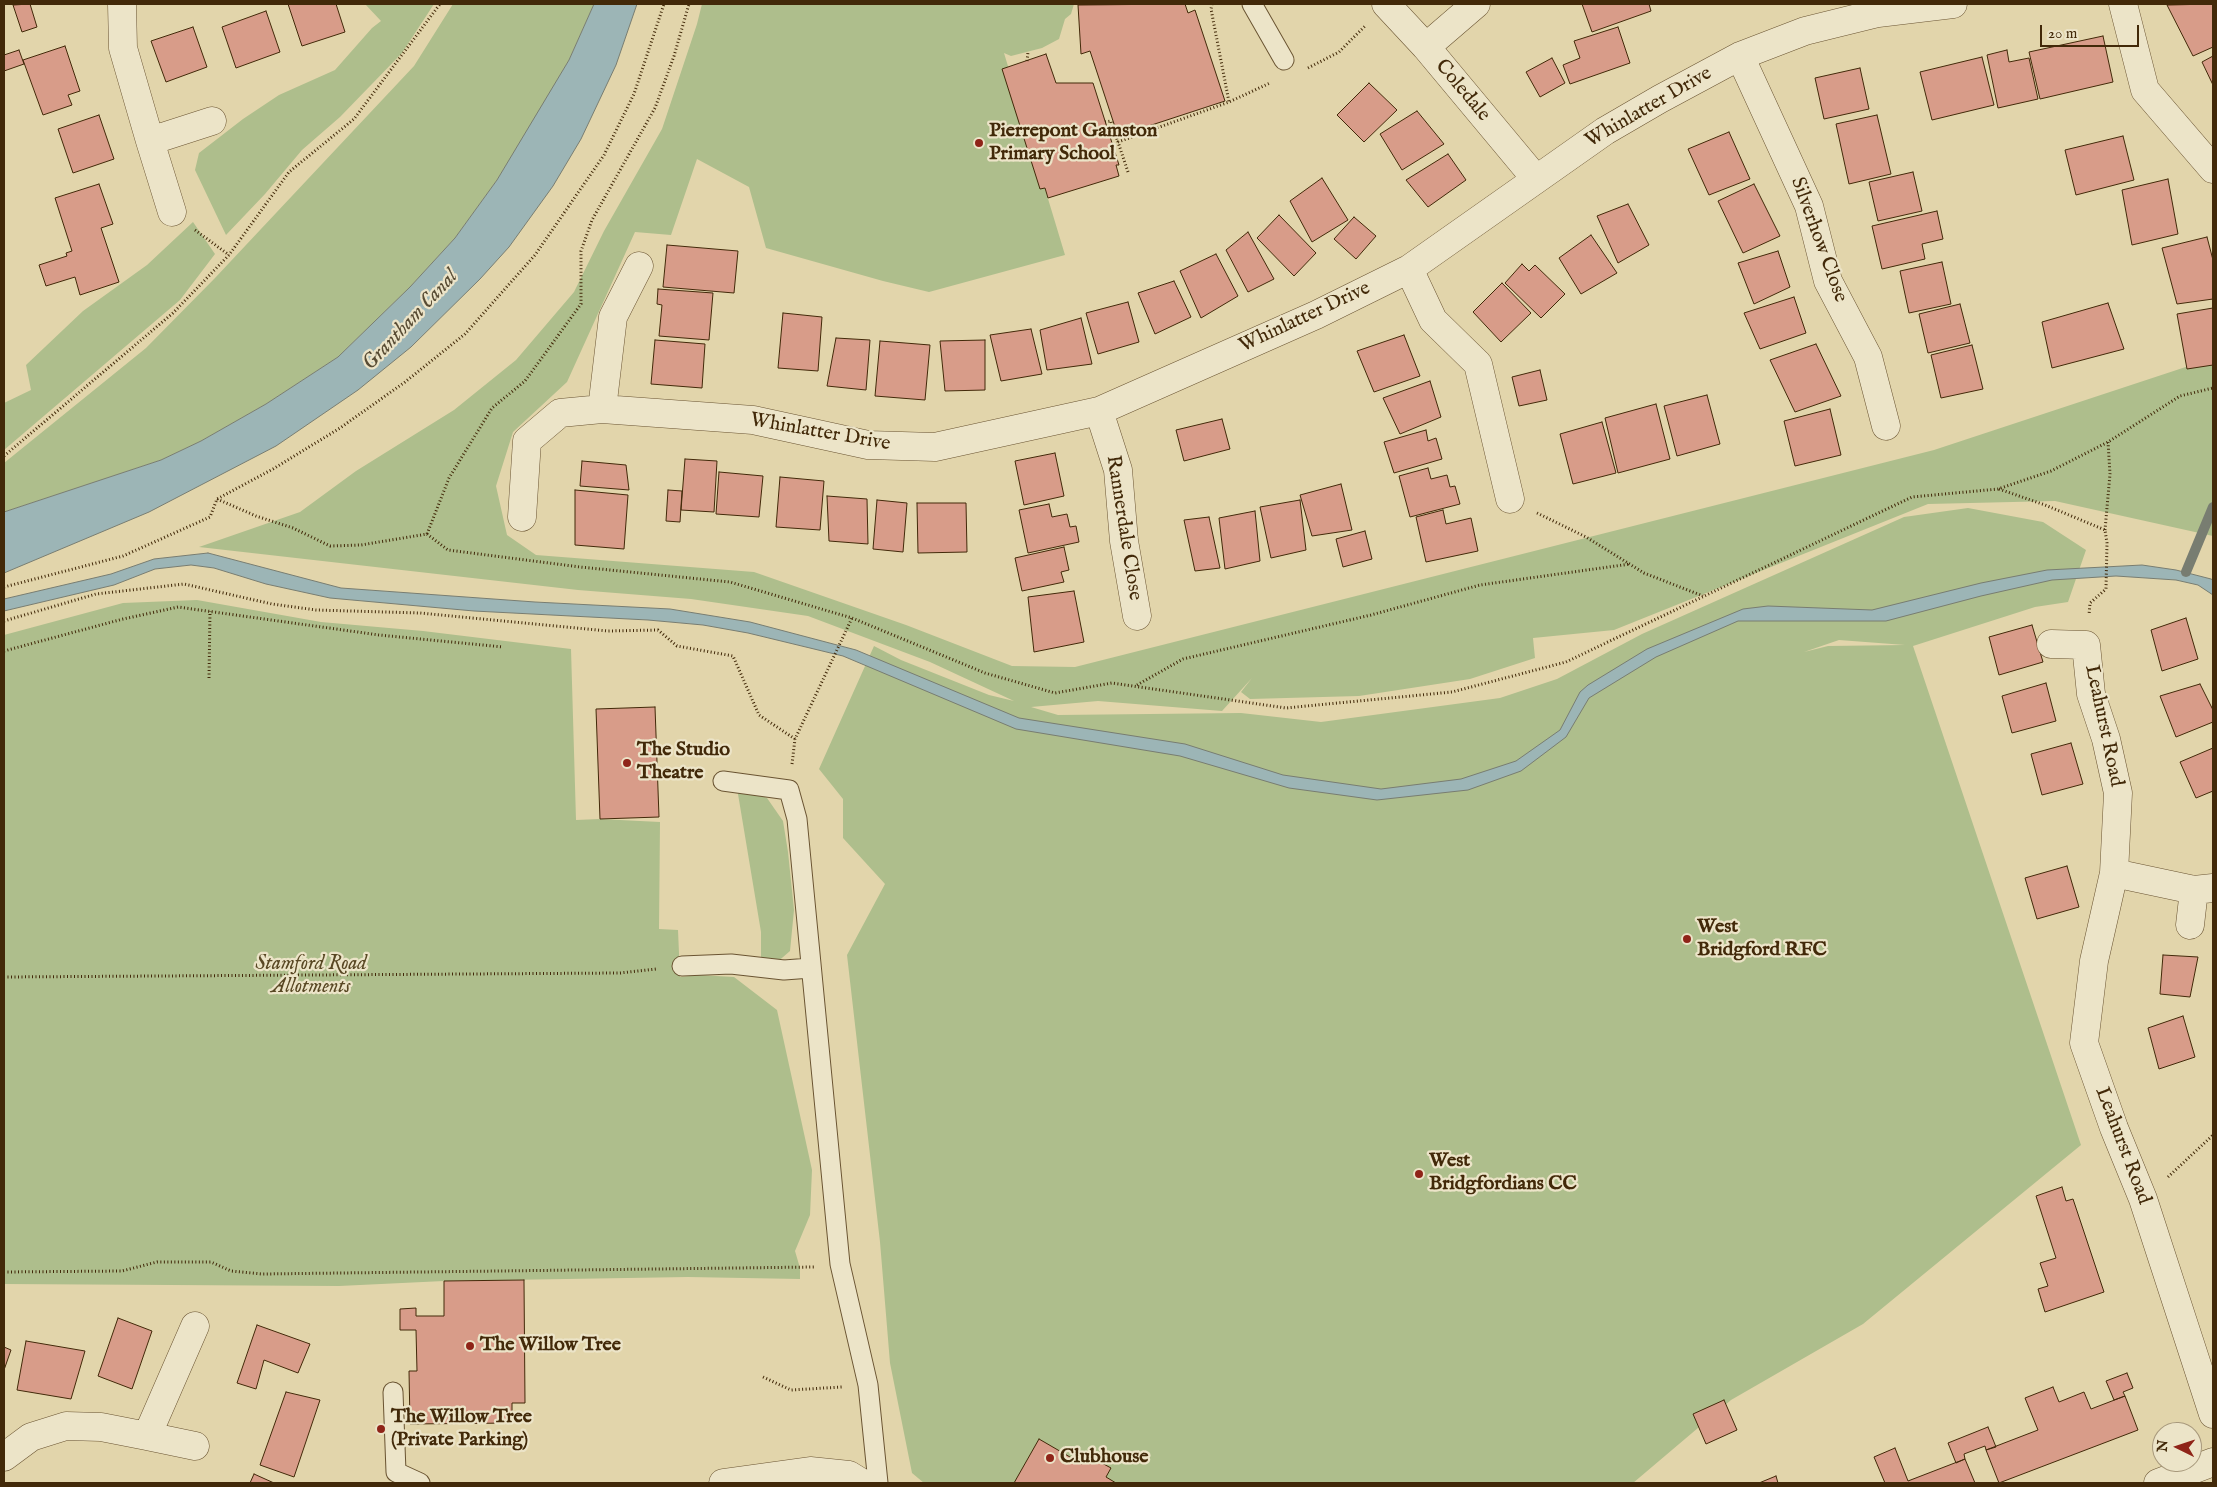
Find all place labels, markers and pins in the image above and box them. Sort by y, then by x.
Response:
place label: Pierrepont Gamston Primary School [989,120,1157,167]
marker: Pierrepont Gamston Primary School [973,137,985,149]
place label: The Studio Theatre [637,739,730,786]
marker: The Studio Theatre [621,757,633,769]
place label: West Bridgford RFC [1697,916,1827,963]
marker: West Bridgford RFC [1681,933,1693,945]
place label: West Bridgfordians CC [1429,1150,1577,1197]
marker: West Bridgfordians CC [1413,1168,1425,1180]
place label: The Willow Tree [480,1334,621,1358]
marker: The Willow Tree [464,1340,476,1352]
place label: The Willow Tree (Private Parking) [391,1406,532,1453]
marker: The Willow Tree (Private Parking) [375,1423,387,1435]
place label: Clubhouse [1060,1446,1148,1470]
marker: Clubhouse [1044,1452,1056,1464]

